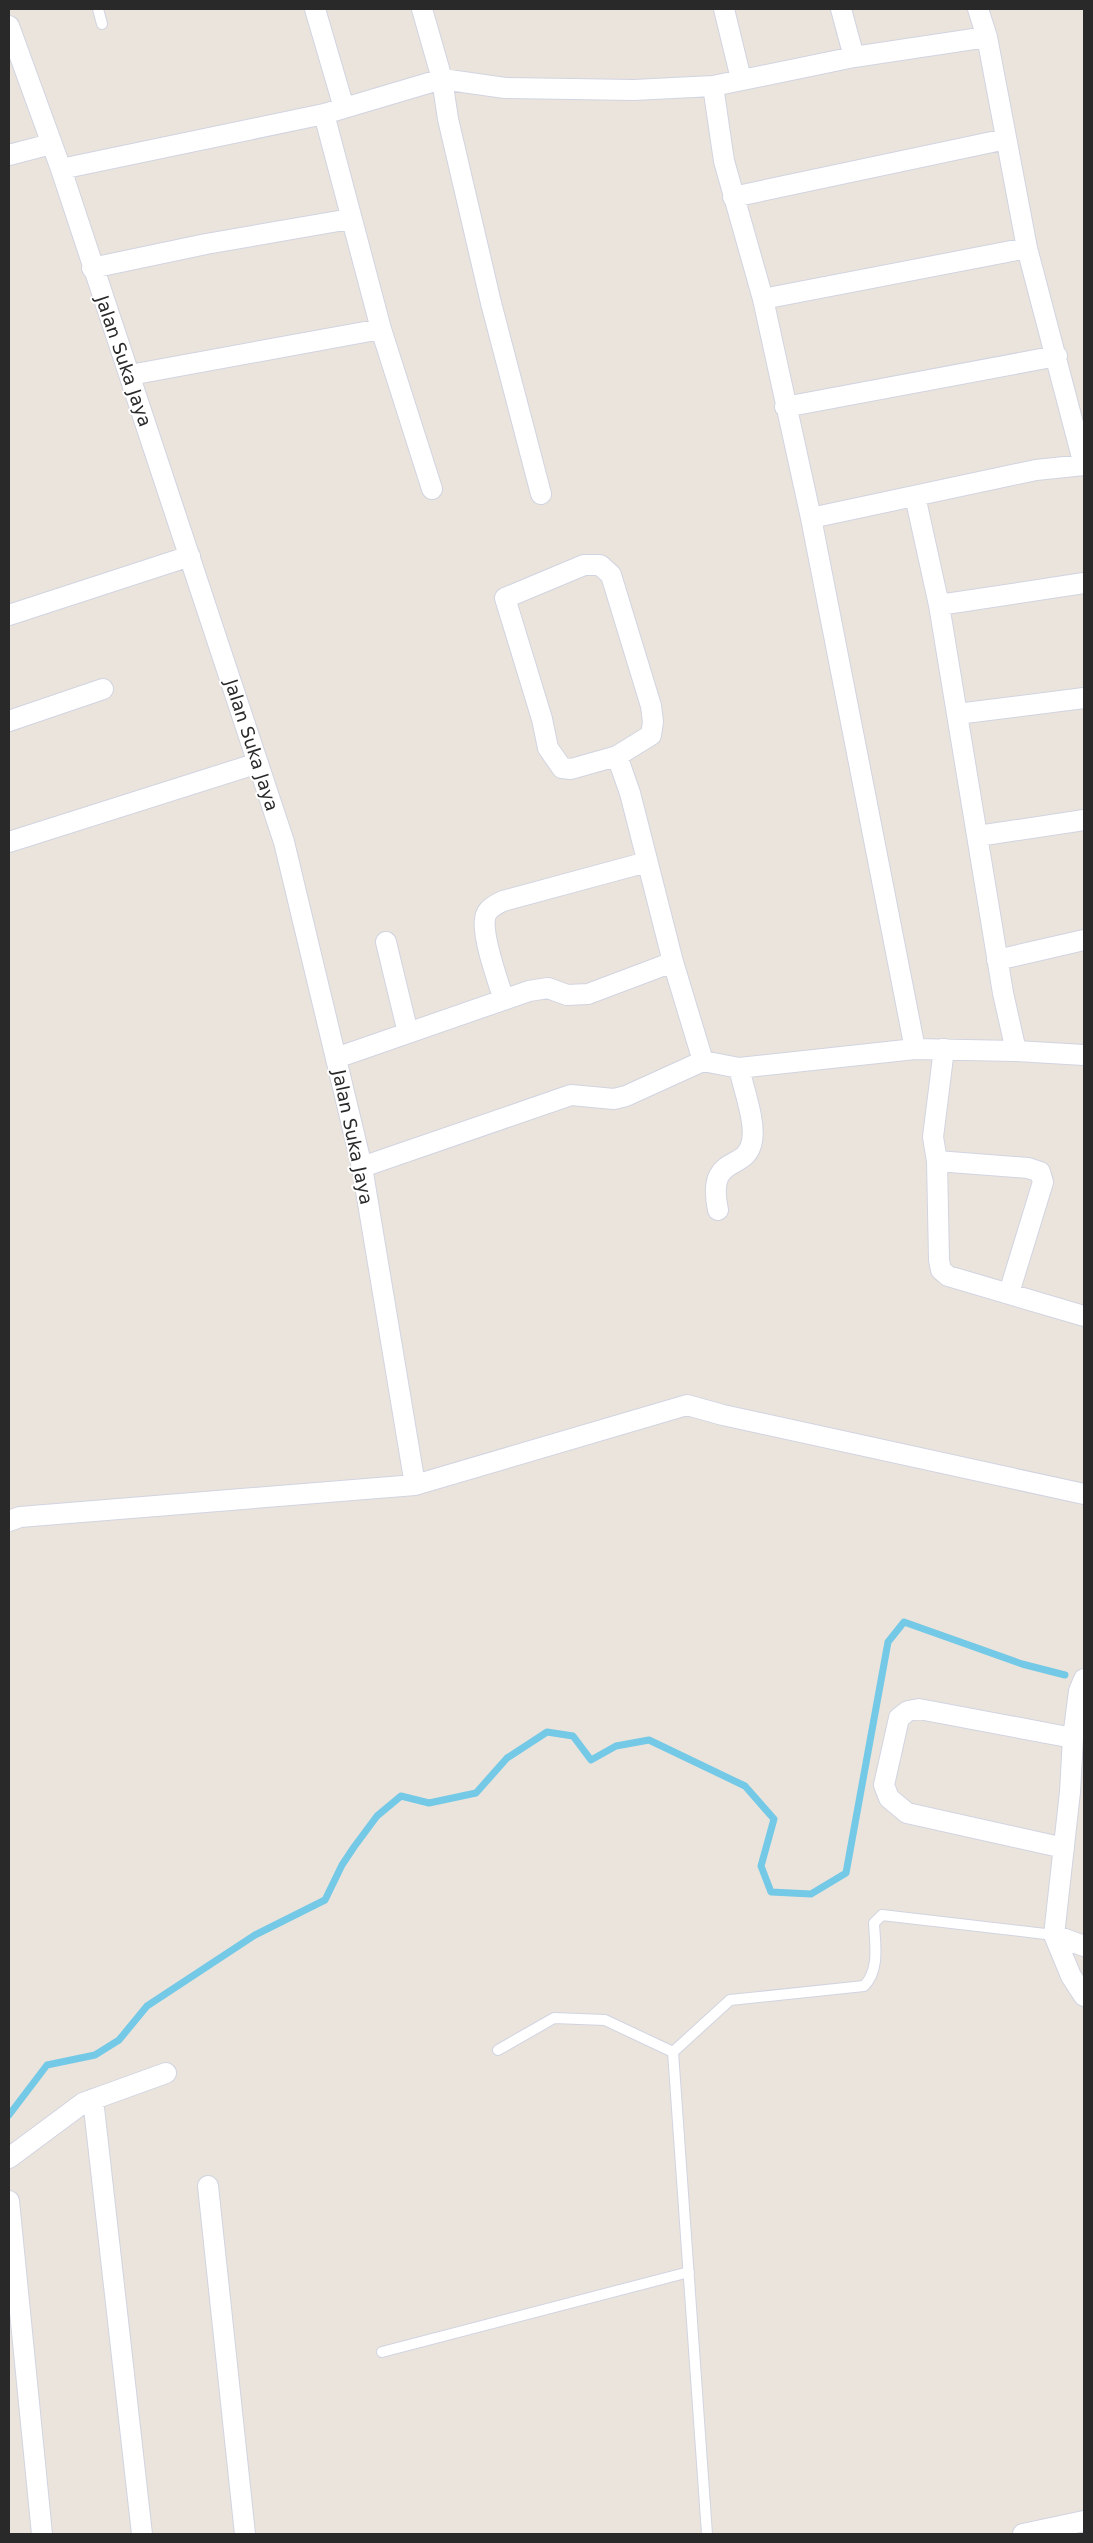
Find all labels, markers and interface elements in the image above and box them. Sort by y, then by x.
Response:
street label: Jalan Suka Jaya [91,292,156,429]
street label: Jalan Suka Jaya [221,676,283,813]
street label: Jalan Suka Jaya [328,1067,378,1206]

